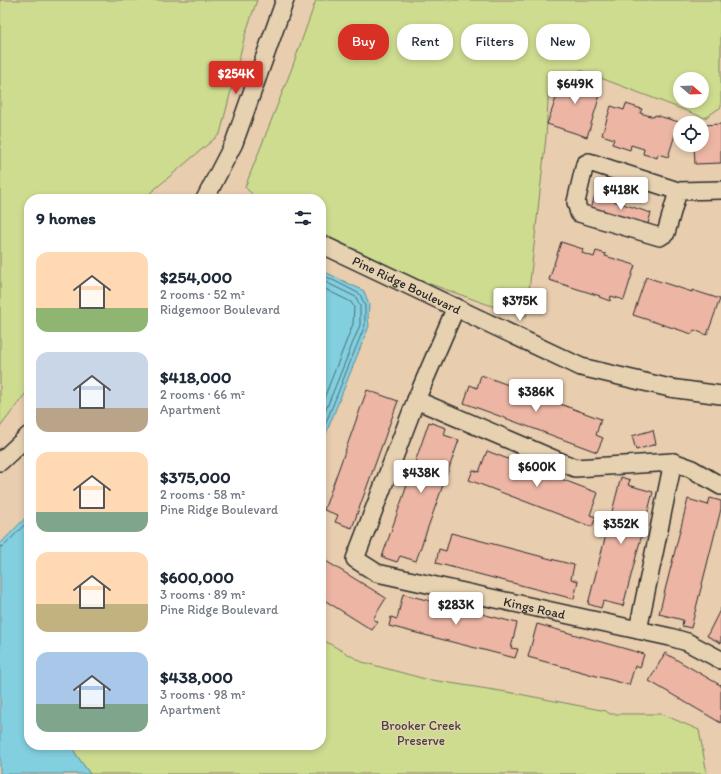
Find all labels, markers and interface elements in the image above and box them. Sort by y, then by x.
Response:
chip: Buy [338,24,389,60]
chip: Rent [397,24,453,60]
chip: Filters [461,24,528,60]
chip: New [536,24,590,60]
pin: $254K [208,61,264,95]
text: $254K [218,66,254,81]
pin: $649K [547,71,603,105]
north arrow [673,72,709,108]
map controls [673,72,709,152]
text: $649K [557,76,593,91]
button: locate [673,116,709,152]
pin: $418K [593,177,649,211]
text: $418K [603,182,639,197]
icon: filters [292,207,314,229]
text: 9 homes [36,208,96,228]
street label: Pine Ridge Boulevard [350,253,463,317]
text: $254,000 [160,267,232,287]
icon: home [68,268,116,316]
text: 2 rooms · 52 m² [160,287,245,302]
pin: $375K [492,288,548,322]
text: $375K [502,293,538,308]
text: Ridgemoor Boulevard [160,302,280,317]
text: $418,000 [160,367,232,387]
icon: home [68,368,116,416]
pin: $386K [508,379,564,413]
text: $386K [518,384,554,399]
text: 2 rooms · 66 m² [160,387,245,402]
text: Apartment [160,402,221,417]
pin: $600K [509,454,565,488]
text: $600K [518,459,556,474]
pin: $438K [393,460,449,494]
text: $438K [403,465,439,480]
text: $375,000 [160,467,231,487]
icon: home [68,468,116,516]
text: 2 rooms · 58 m² [160,487,245,502]
text: Pine Ridge Boulevard [160,502,278,517]
pin: $352K [593,511,649,545]
text: $352K [603,516,639,531]
text: $600,000 [160,567,234,587]
icon: home [68,568,116,616]
text: 3 rooms · 89 m² [160,587,246,602]
pin: $283K [428,592,484,626]
street label: Kings Road [502,594,567,622]
text: $283K [438,597,474,612]
text: Pine Ridge Boulevard [160,602,278,617]
text: $438,000 [160,667,233,687]
icon: home [68,668,116,716]
text: 3 rooms · 98 m² [160,687,246,702]
text: Apartment [160,702,221,717]
park label: Brooker Creek Preserve [381,718,461,748]

